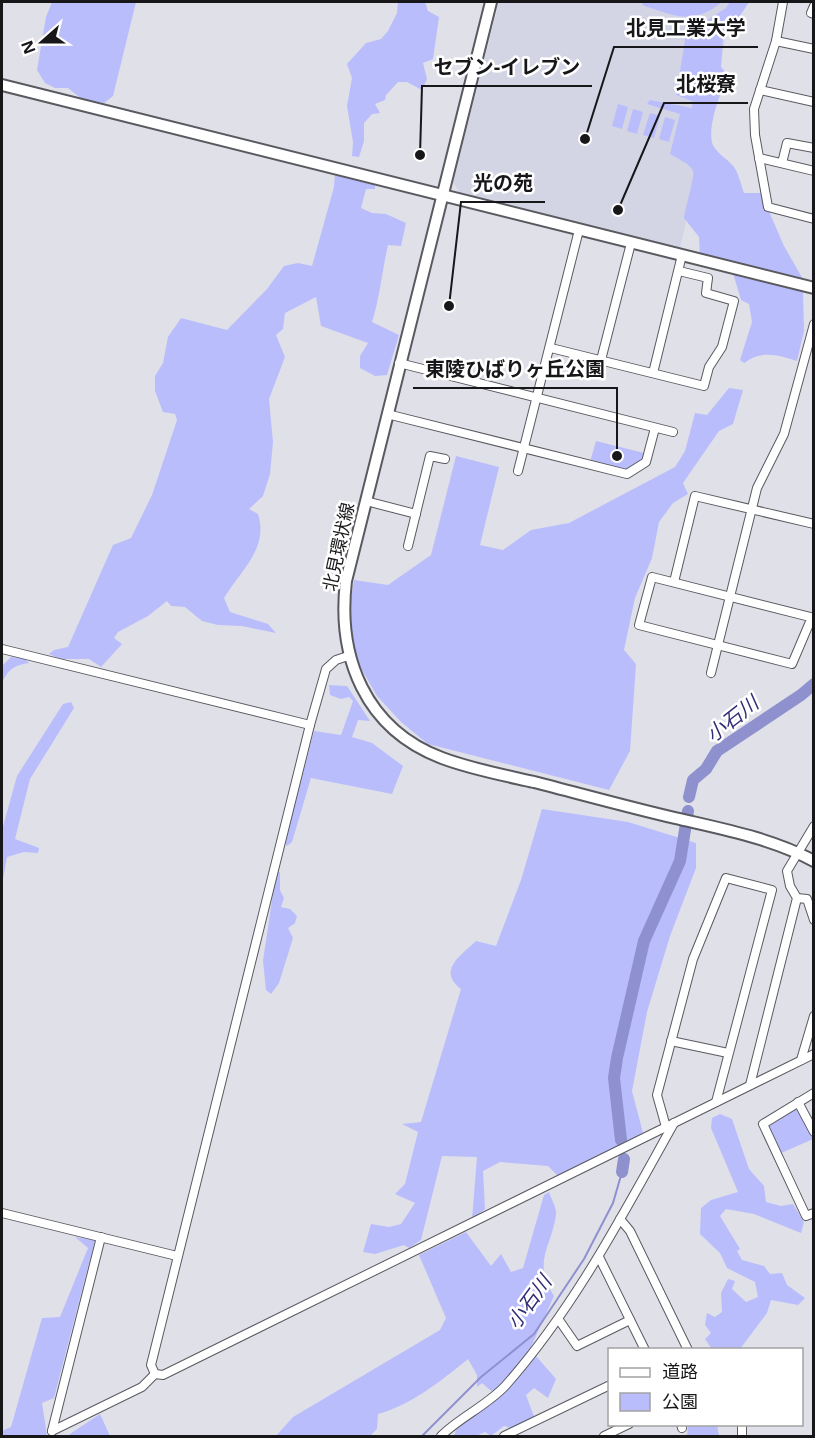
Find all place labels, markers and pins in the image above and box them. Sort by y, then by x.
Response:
callout: 北見工業大学 [614,9,758,47]
callout: セブン-イレブン [422,48,592,86]
callout: 北桜寮 [664,65,748,103]
callout: 光の苑 [461,164,545,202]
callout: 東陵ひばりヶ丘公園 [413,350,617,388]

